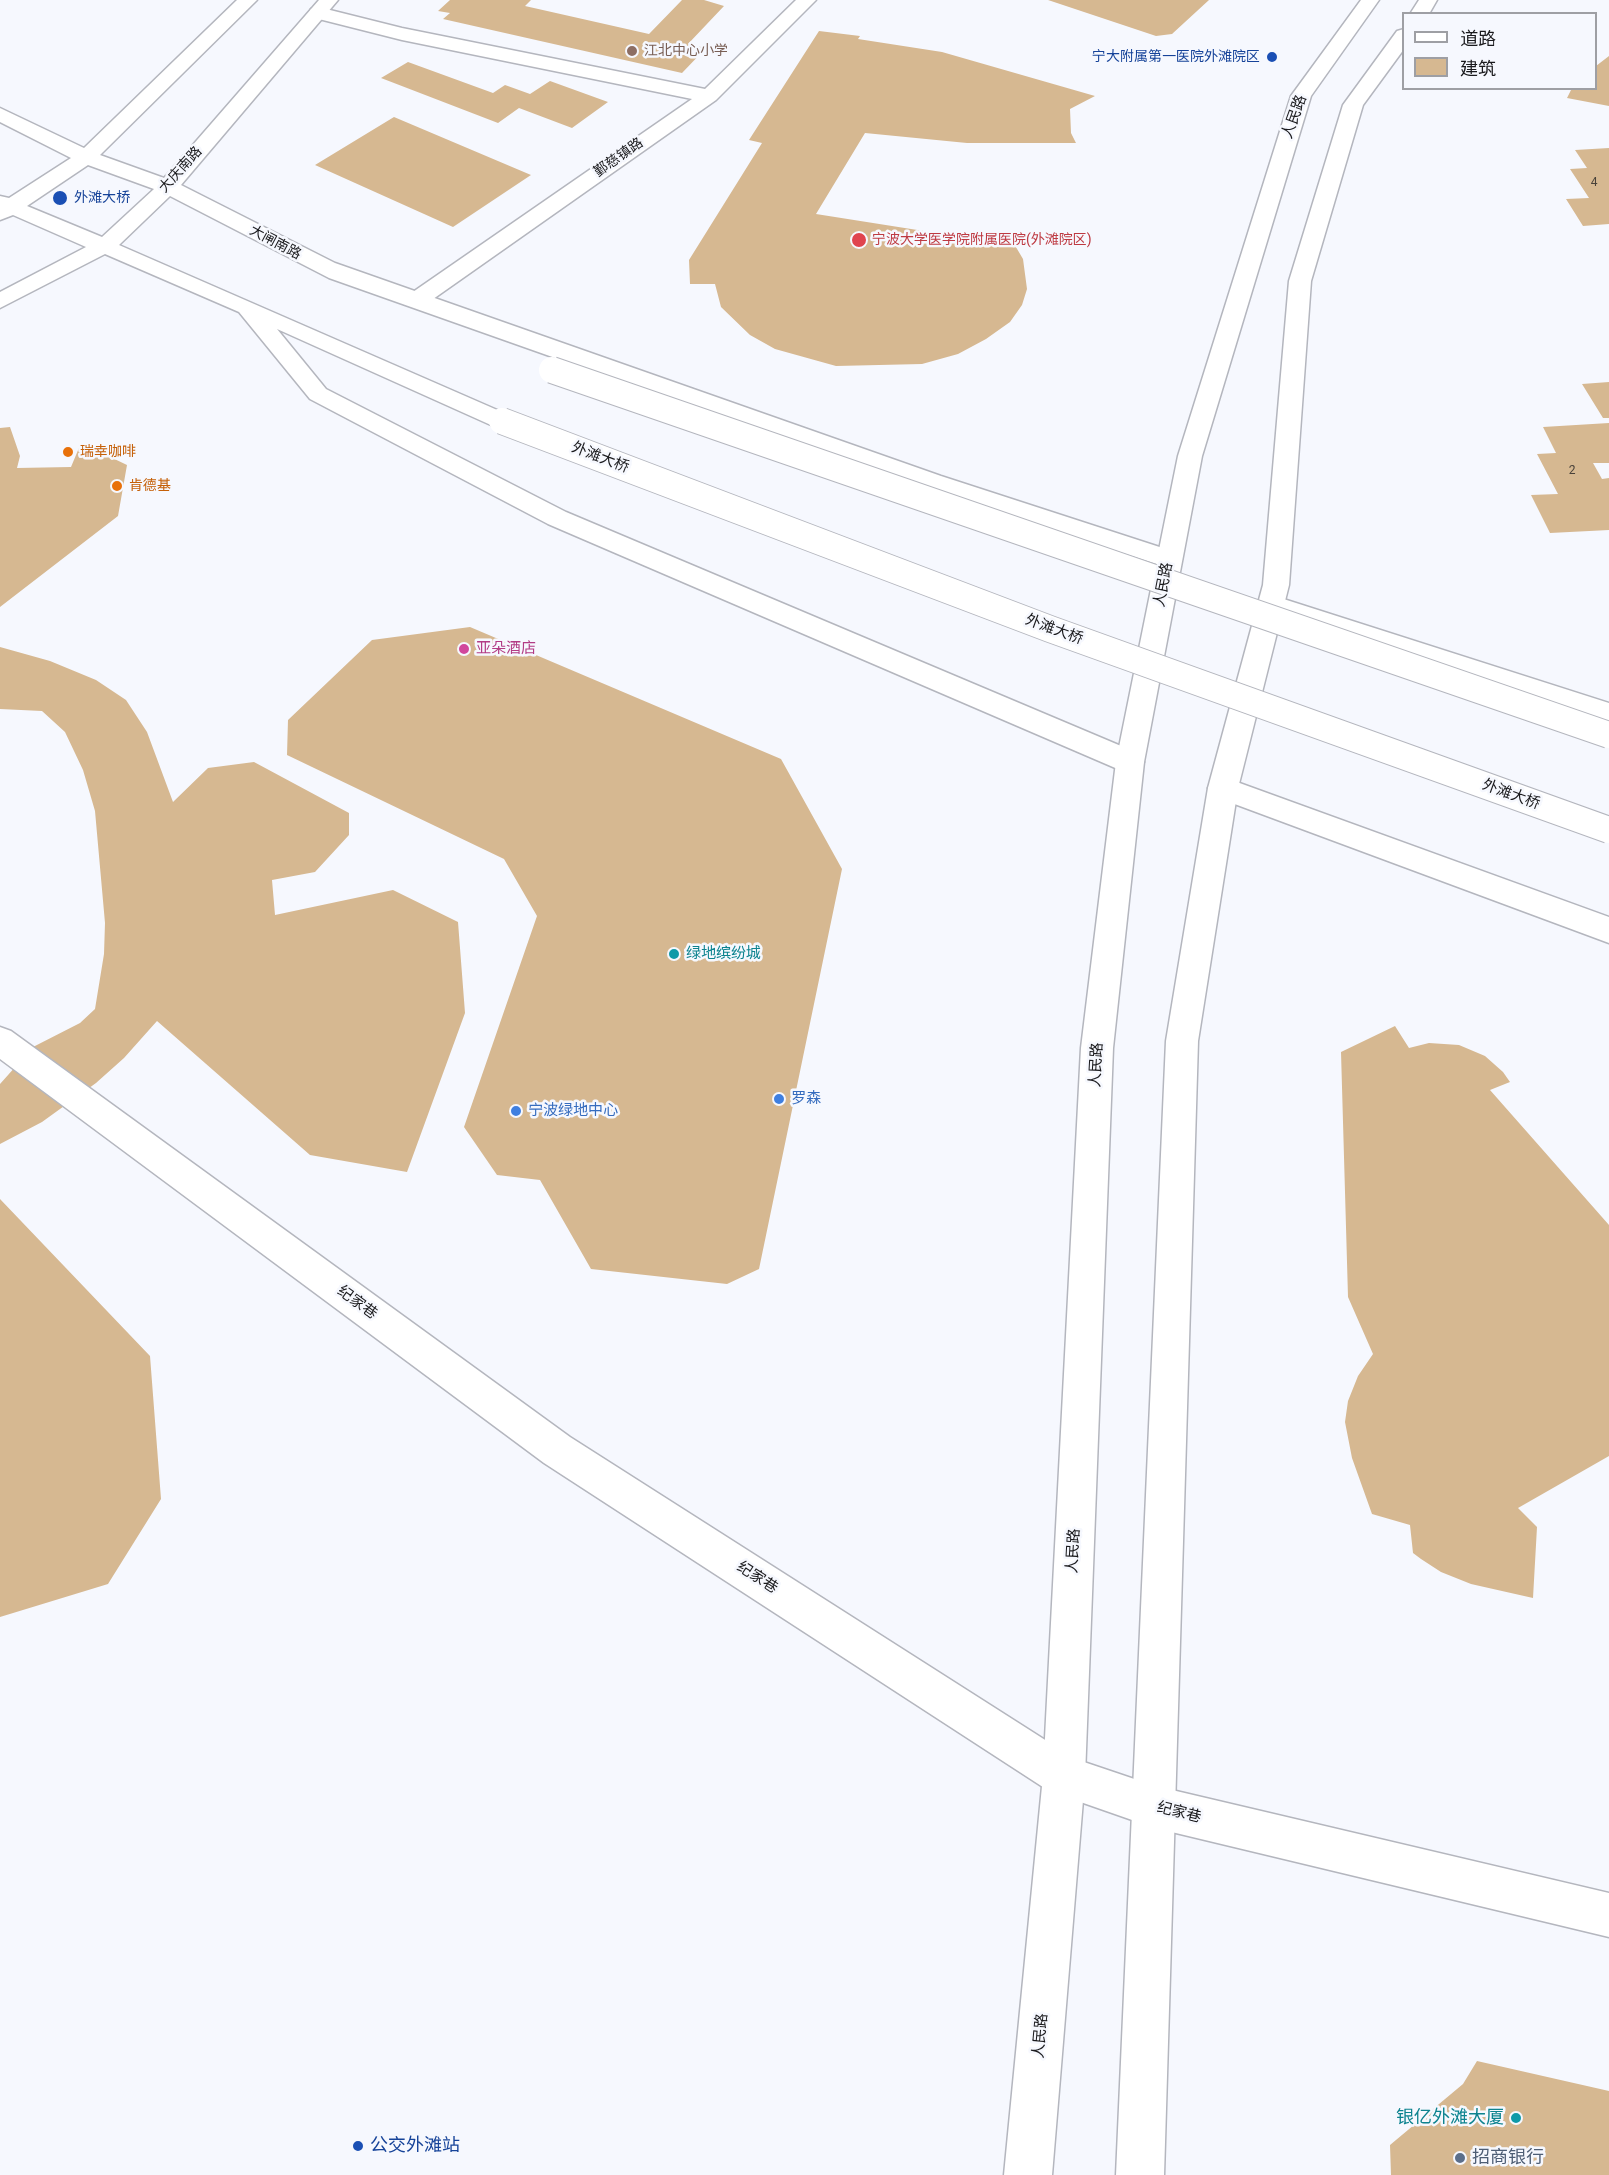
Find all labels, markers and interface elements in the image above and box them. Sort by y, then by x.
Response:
legend [1402,12,1597,90]
text: 道路 [1460,28,1496,49]
place label: 江北中心小学 [644,43,728,59]
marker: 江北中心小学 [625,44,639,58]
place label: 宁大附属第一医院外滩院区 [1092,49,1260,65]
marker: 宁大附属第一医院外滩院区 [1265,50,1279,64]
text: 建筑 [1460,58,1496,79]
street label: 人民路 [1279,93,1311,141]
street label: 鄞慈镇路 [591,135,647,181]
street label: 大庆南路 [156,144,206,196]
house number: 4 [1591,176,1597,190]
marker: 外滩大桥 [51,189,69,207]
place label: 外滩大桥 [74,190,130,206]
street label: 大闸南路 [246,222,304,264]
marker: 宁波大学医学院附属医院(外滩院区) [850,231,868,249]
place label: 宁波大学医学院附属医院(外滩院区) [872,232,1092,248]
street label: 外滩大桥 [569,439,631,477]
place label: 瑞幸咖啡 [80,444,136,460]
marker: 瑞幸咖啡 [61,445,75,459]
house number: 2 [1569,464,1575,478]
place label: 肯德基 [129,478,171,494]
marker: 肯德基 [110,479,124,493]
street label: 人民路 [1151,561,1177,609]
street label: 外滩大桥 [1023,611,1085,649]
place label: 亚朵酒店 [476,640,536,658]
marker: 亚朵酒店 [457,642,471,656]
street label: 外滩大桥 [1480,776,1542,814]
place label: 绿地缤纷城 [686,945,761,963]
marker: 绿地缤纷城 [667,947,681,961]
street label: 人民路 [1087,1042,1107,1088]
place label: 罗森 [791,1090,821,1108]
marker: 罗森 [772,1092,786,1106]
place label: 宁波绿地中心 [528,1102,618,1120]
marker: 宁波绿地中心 [509,1104,523,1118]
street label: 纪家巷 [334,1282,380,1324]
street label: 人民路 [1064,1528,1084,1574]
street label: 纪家巷 [733,1558,781,1598]
street label: 纪家巷 [1155,1799,1203,1827]
street label: 人民路 [1030,2013,1052,2059]
place label: 银亿外滩大厦 [1396,2107,1504,2129]
marker: 银亿外滩大厦 [1509,2111,1523,2125]
place label: 公交外滩站 [370,2135,460,2157]
marker: 公交外滩站 [351,2139,365,2153]
place label: 招商银行 [1472,2147,1544,2169]
marker: 招商银行 [1453,2151,1467,2165]

